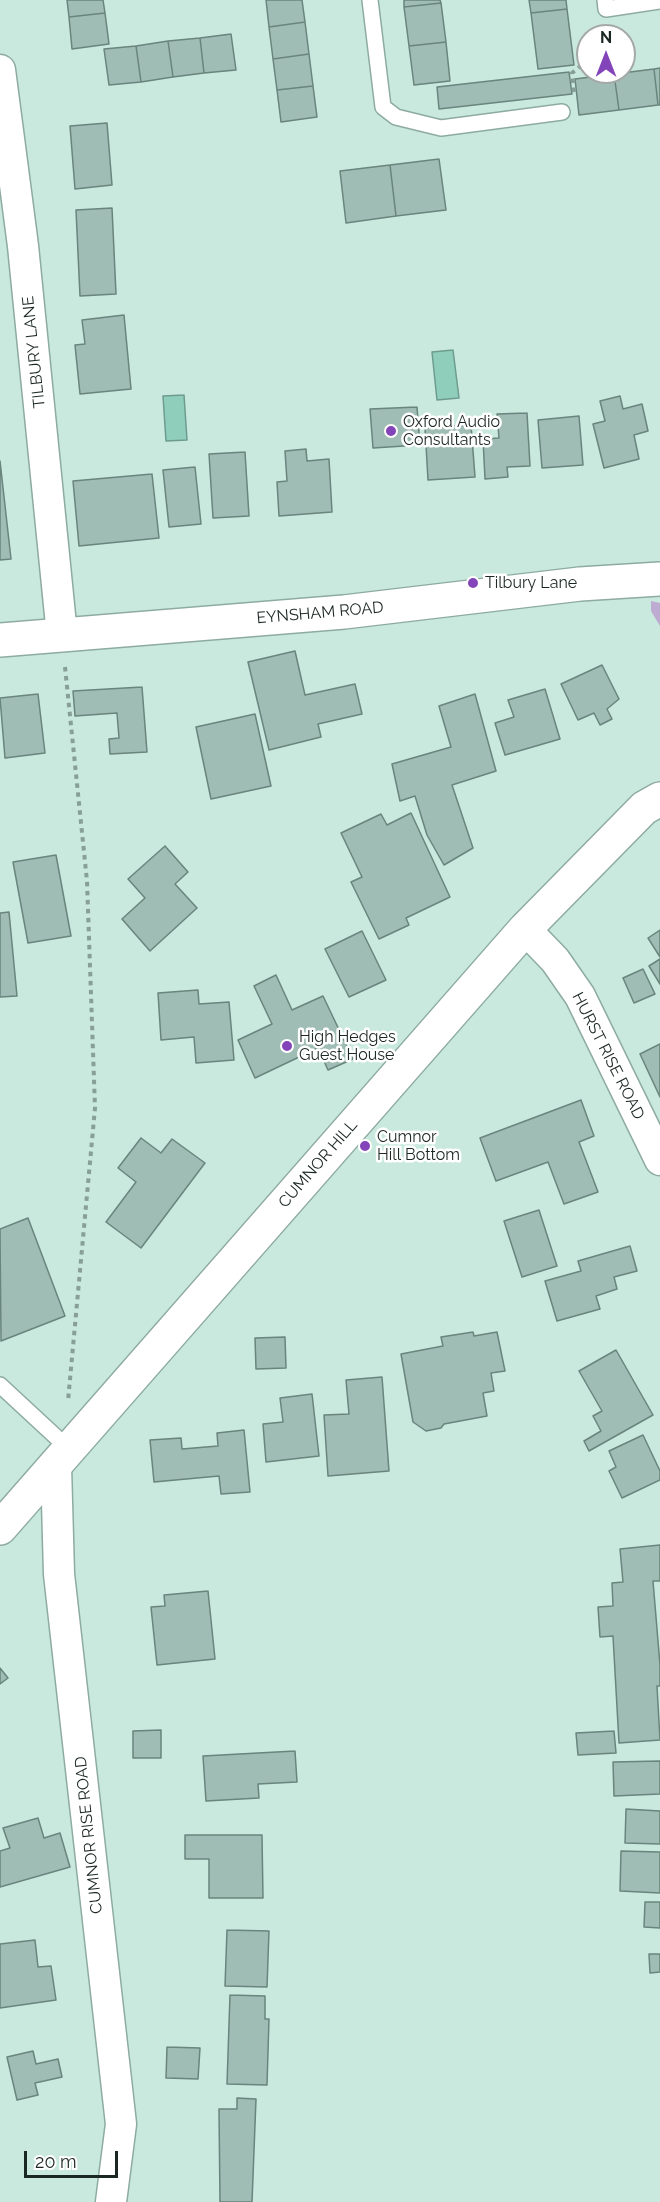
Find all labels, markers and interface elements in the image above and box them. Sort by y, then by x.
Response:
north arrow [576,24,636,84]
text: N [600,28,612,47]
street label: TILBURY LANE [19,295,49,409]
place label: Oxford Audio Consultants [403,412,500,450]
marker: Oxford Audio Consultants [384,424,398,438]
place label: Tilbury Lane [485,573,577,593]
marker: Tilbury Lane [466,576,480,590]
street label: EYNSHAM ROAD [256,598,384,628]
street label: HURST RISE ROAD [568,989,648,1123]
place label: High Hedges Guest House [299,1027,396,1065]
marker: High Hedges Guest House [280,1039,294,1053]
street label: CUMNOR HILL [275,1116,361,1212]
place label: Cumnor Hill Bottom [377,1127,460,1165]
marker: Cumnor Hill Bottom [358,1139,372,1153]
street label: CUMNOR RISE ROAD [71,1755,107,1915]
scale bar [27,2139,122,2177]
text: 20 m [35,2151,77,2172]

